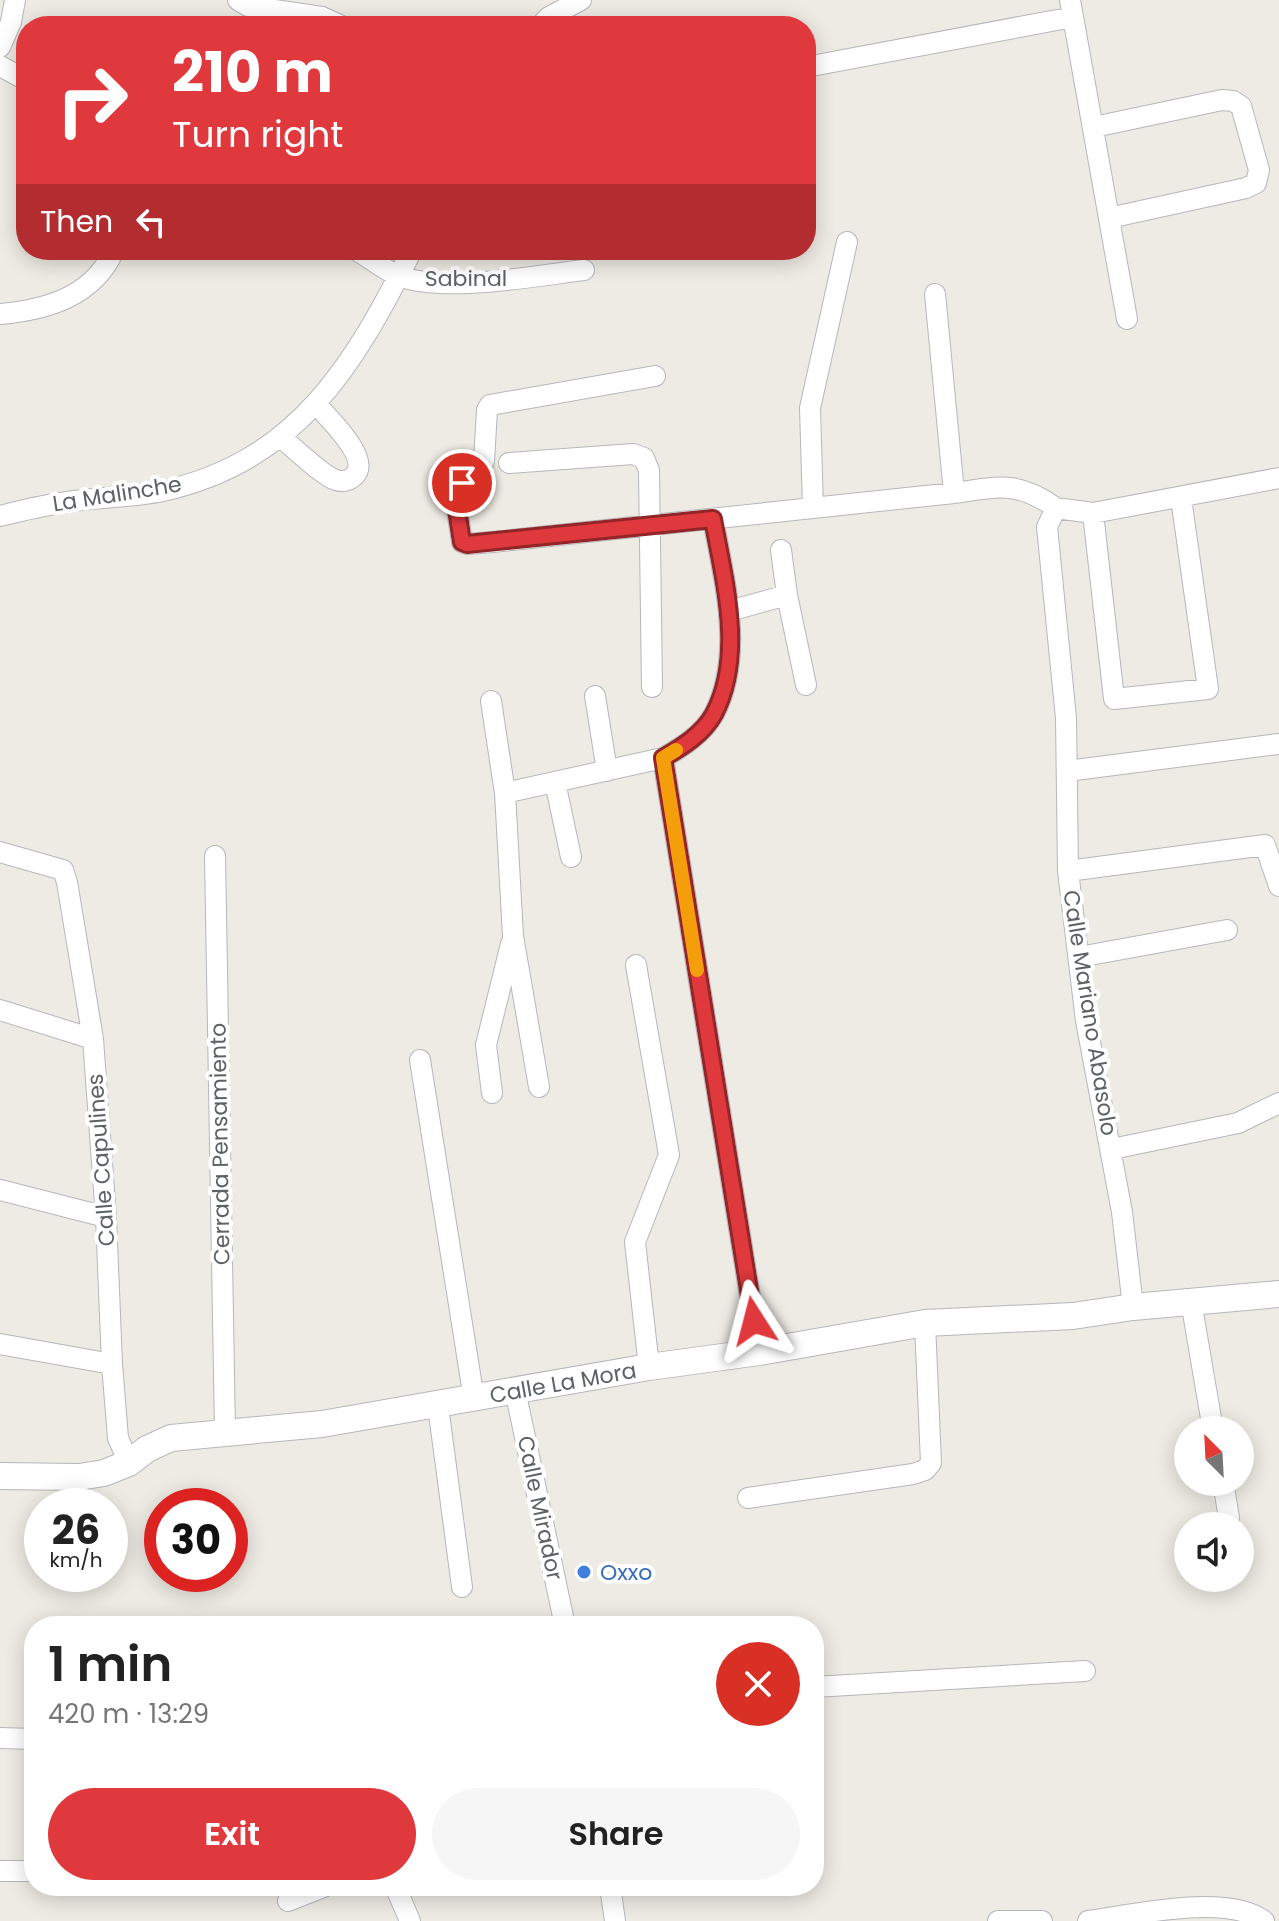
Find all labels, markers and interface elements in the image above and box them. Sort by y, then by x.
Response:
text: 210 m [172,33,333,112]
icon: right [40,48,144,152]
text: Turn right [172,109,343,160]
text: Then [40,200,113,243]
icon: left [129,200,173,244]
street label: Sabinal [425,263,507,294]
pin [428,449,496,517]
icon: arrive [440,461,484,505]
street label: La Malinche [50,469,184,519]
street label: Calle Mariano Abasolo [1055,888,1125,1138]
street label: Cerrada Pensamiento [202,1023,238,1265]
street label: Calle Capulines [80,1073,122,1247]
position arrow [712,1279,796,1363]
street label: Calle La Mora [487,1355,639,1411]
north arrow [1174,1416,1254,1496]
map controls [1174,1416,1254,1592]
street label: Calle Mirador [510,1433,570,1583]
speed limit sign: 30 [144,1488,248,1592]
text: 26 [52,1502,100,1558]
button: sound [1174,1512,1254,1592]
text: km/h [49,1546,103,1574]
place label: Oxxo [600,1557,652,1588]
marker: Oxxo [575,1563,593,1581]
text: 1 min [48,1631,172,1698]
button: close [716,1642,800,1726]
text: 420 m · 13:29 [48,1696,209,1732]
button: Exit [48,1788,416,1880]
button: Share [432,1788,800,1880]

